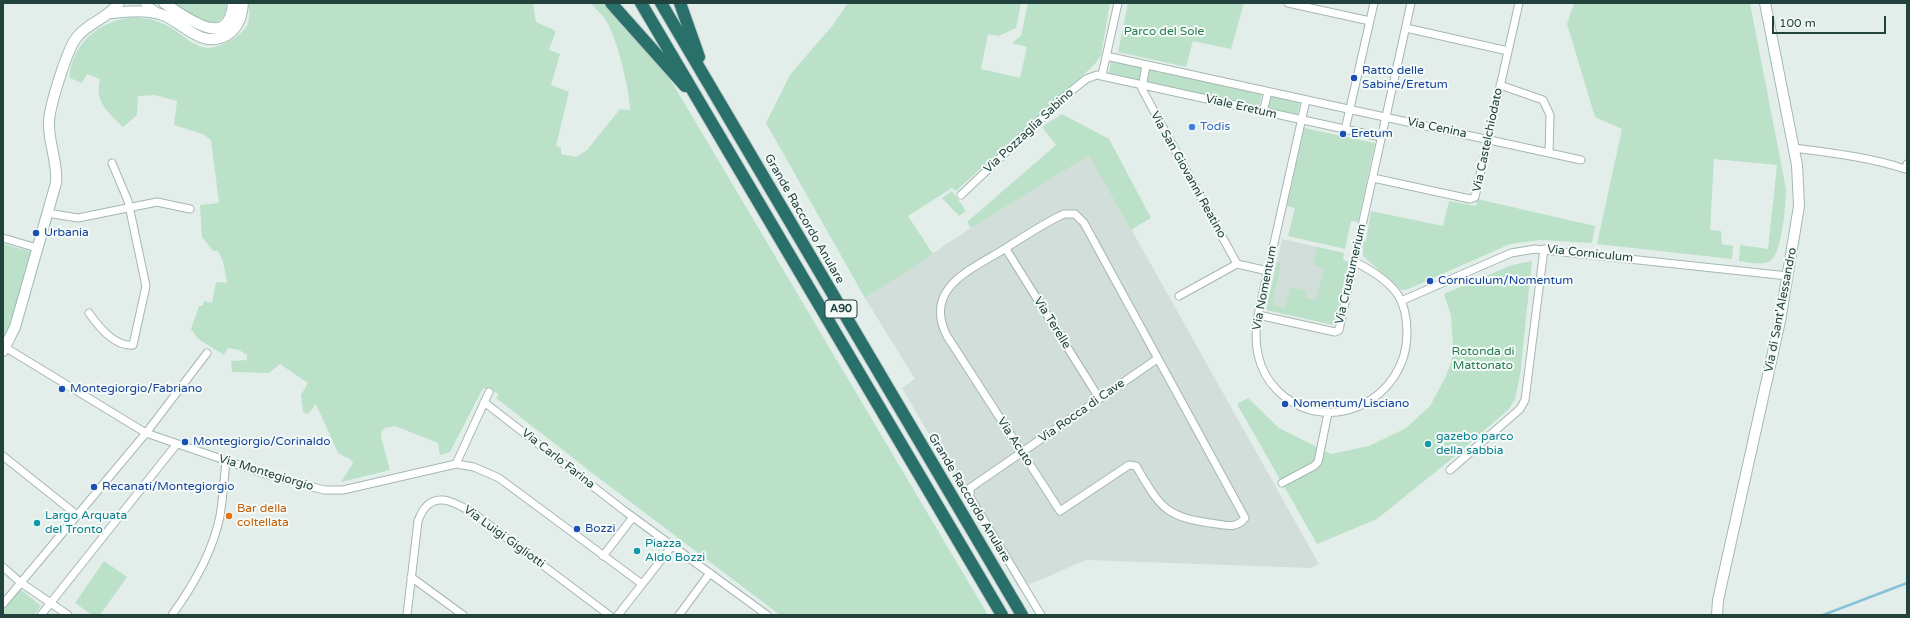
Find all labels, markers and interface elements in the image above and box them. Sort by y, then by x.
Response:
scale bar [1774,8,1888,34]
text: 100 m [1779,16,1816,30]
park label: Parco del Sole [1124,25,1204,39]
place label: Ratto delle Sabine/Eretum [1362,64,1448,92]
marker: Ratto delle Sabine/Eretum [1349,73,1359,83]
street label: Via Pozzaglia Sabino [981,86,1077,176]
street label: Via Castelchiodato [1470,87,1506,193]
street label: Viale Eretum [1204,92,1278,122]
street label: Via San Giovanni Reatino [1147,109,1229,241]
street label: Via Cenina [1406,115,1468,141]
place label: Todis [1200,120,1230,134]
marker: Todis [1187,122,1197,132]
place label: Eretum [1351,127,1393,141]
marker: Eretum [1338,129,1348,139]
street label: Grande Raccordo Anulare [761,152,847,286]
street label: Via Crustumerium [1332,222,1370,326]
place label: Urbania [44,226,89,240]
marker: Urbania [31,228,41,238]
street label: Via Corniculum [1546,242,1634,266]
street label: Via Nomentum [1250,245,1280,331]
street label: Via di Sant'Alessandro [1762,246,1800,374]
place label: Corniculum/Nomentum [1438,274,1573,288]
marker: Corniculum/Nomentum [1425,276,1435,286]
street label: Via Terelle [1030,294,1074,352]
road number: A90 [825,300,857,318]
park label: Rotonda di Mattonato [1452,345,1514,373]
street label: Via Rocca di Cave [1036,376,1128,446]
place label: Montegiorgio/Fabriano [70,382,202,396]
marker: Montegiorgio/Fabriano [57,384,67,394]
place label: Nomentum/Lisciano [1293,397,1409,411]
marker: Nomentum/Lisciano [1280,399,1290,409]
street label: Via Acuto [994,415,1036,469]
street label: Via Carlo Farina [519,426,597,492]
place label: gazebo parco della sabbia [1436,430,1513,458]
street label: Grande Raccordo Anulare [925,431,1013,565]
place label: Montegiorgio/Corinaldo [193,435,331,449]
marker: Montegiorgio/Corinaldo [180,437,190,447]
marker: gazebo parco della sabbia [1423,439,1433,449]
street label: Via Montegiorgio [217,452,315,494]
place label: Recanati/Montegiorgio [102,480,235,494]
marker: Recanati/Montegiorgio [89,482,99,492]
place label: Bar della coltellata [237,502,289,530]
street label: Via Luigi Gigliotti [461,503,547,571]
place label: Largo Arquata del Tronto [45,509,127,537]
marker: Bar della coltellata [224,511,234,521]
marker: Largo Arquata del Tronto [32,518,42,528]
place label: Bozzi [585,522,615,536]
marker: Bozzi [572,524,582,534]
place label: Piazza Aldo Bozzi [645,537,705,565]
marker: Piazza Aldo Bozzi [632,546,642,556]

